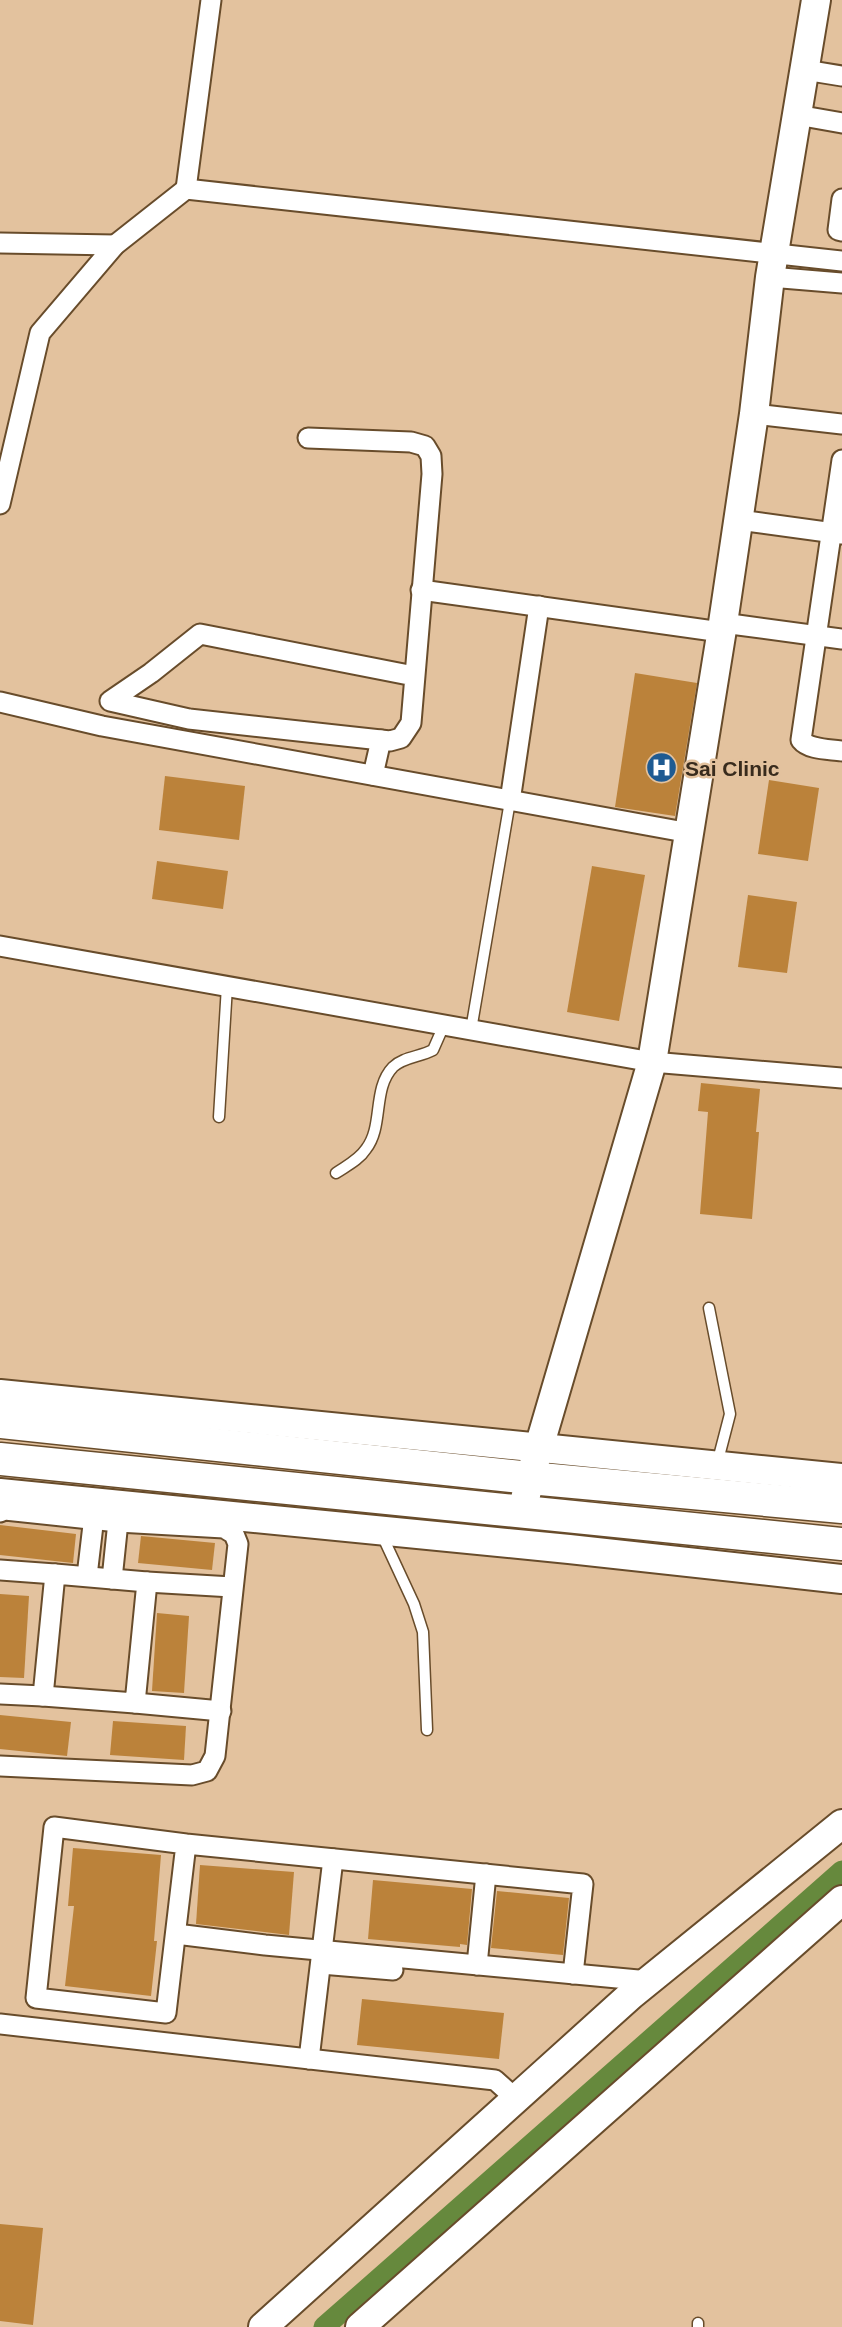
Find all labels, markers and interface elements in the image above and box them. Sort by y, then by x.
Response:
hospital icon: Sai Clinic [645,751,679,785]
place label: Sai Clinic [685,757,780,780]

